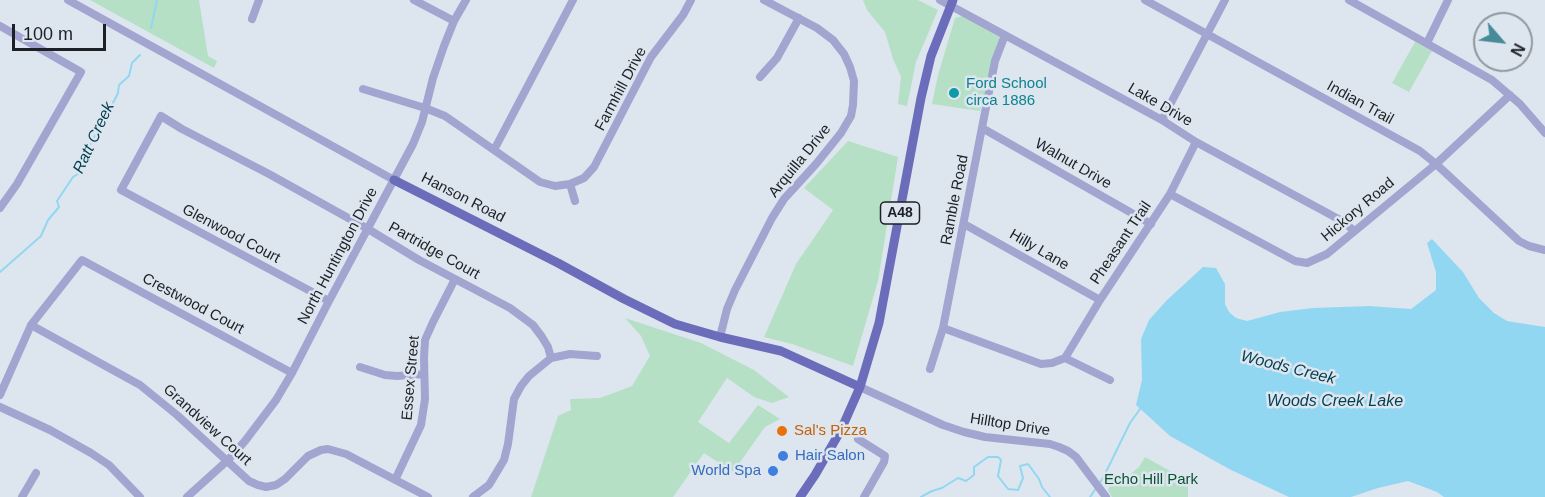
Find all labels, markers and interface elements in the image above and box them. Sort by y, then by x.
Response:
scale bar [15,12,110,50]
north arrow [1473,12,1533,72]
text: 100 m [23,24,73,44]
text: N [1507,41,1528,59]
street label: Farmhill Drive [591,44,651,134]
place label: Ford School circa 1886 [966,75,1047,110]
street label: Indian Trail [1323,77,1397,129]
street label: Lake Drive [1124,79,1196,131]
marker: Ford School circa 1886 [947,86,961,100]
water label: Ratt Creek [69,99,119,177]
street label: Arquilla Drive [765,121,835,201]
street label: Walnut Drive [1032,135,1114,193]
street label: Ramble Road [937,153,973,247]
street label: Hanson Road [418,169,508,227]
street label: Hickory Road [1318,174,1398,246]
street label: North Huntington Drive [294,184,382,328]
street label: Pheasant Trail [1087,198,1155,288]
street label: Glenwood Court [179,201,283,267]
road number: A48 [880,202,920,224]
street label: Partridge Court [385,218,483,284]
street label: Hilly Lane [1006,226,1072,274]
street label: Crestwood Court [139,270,247,338]
street label: Essex Street [398,335,424,421]
water label: Woods Creek [1239,347,1337,389]
street label: Grandview Court [159,381,255,469]
water label: Woods Creek Lake [1267,392,1403,412]
street label: Hilltop Drive [969,410,1051,440]
place label: Sal's Pizza [794,422,867,440]
marker: Sal's Pizza [775,424,789,438]
place label: Hair Salon [795,447,865,465]
marker: Hair Salon [776,449,790,463]
place label: World Spa [691,462,761,480]
marker: World Spa [766,464,780,478]
park label: Echo Hill Park [1104,471,1198,489]

